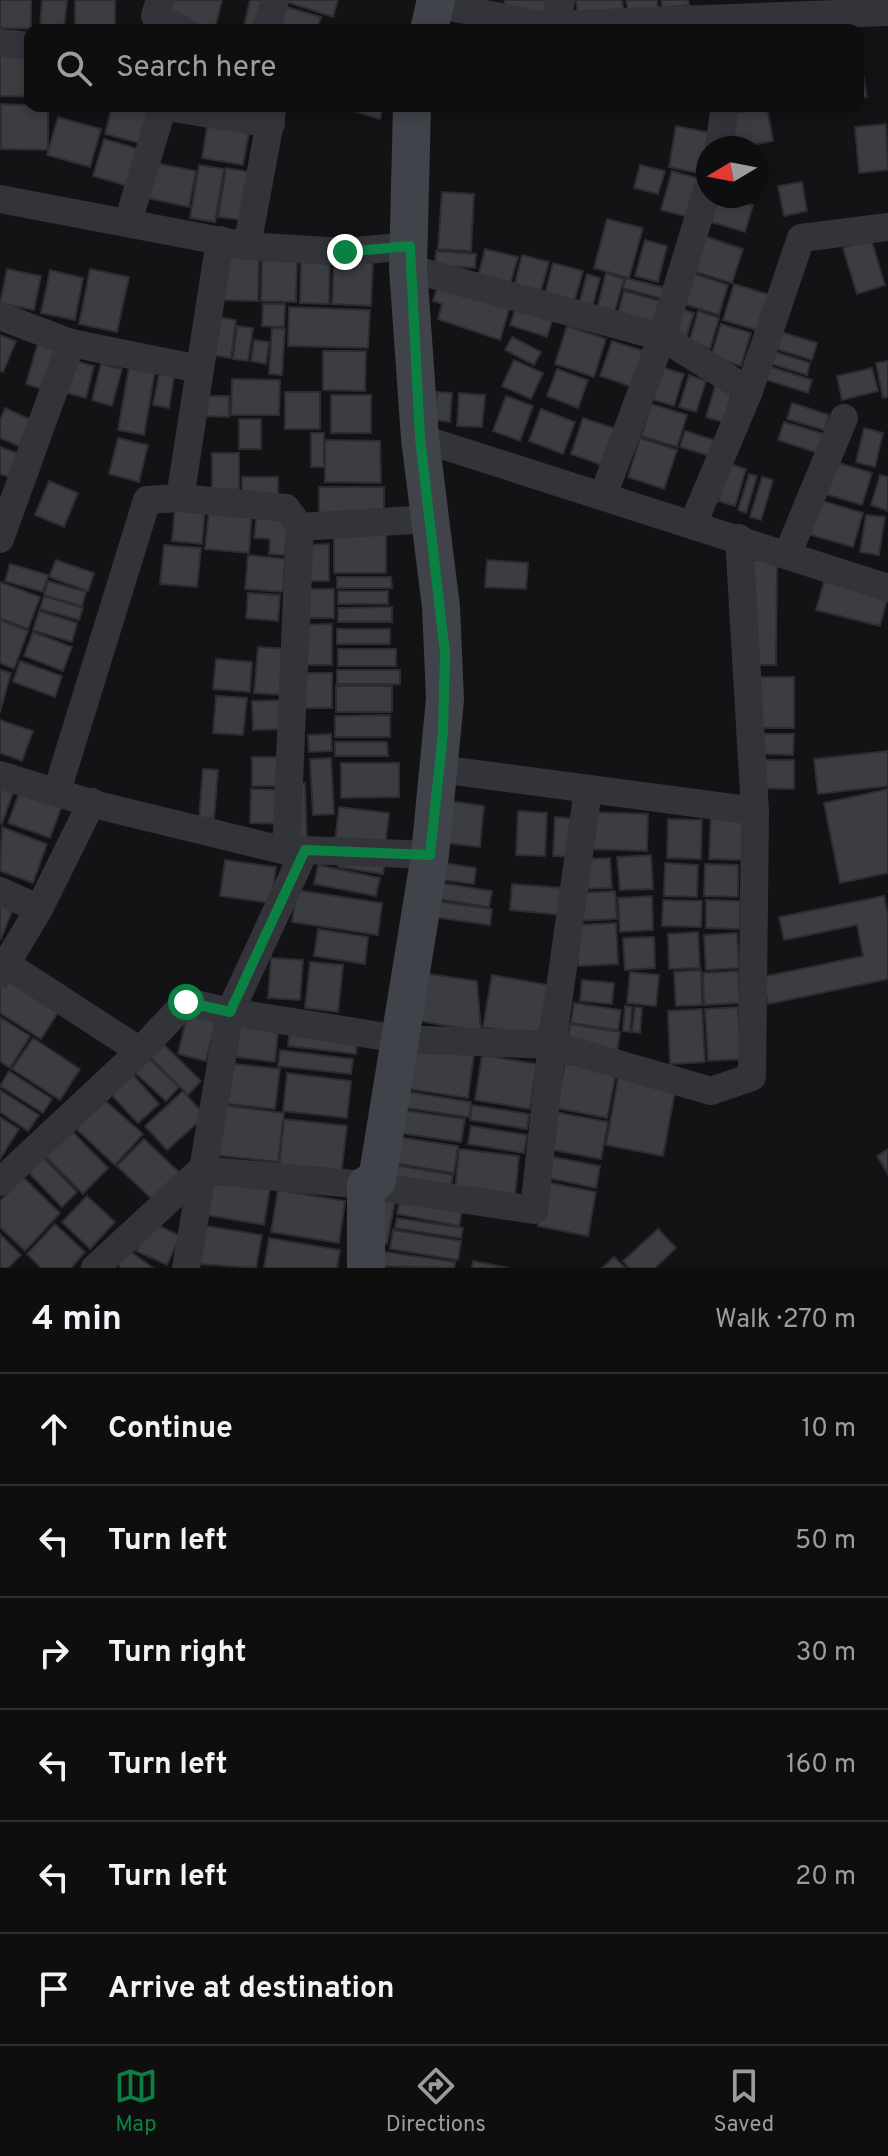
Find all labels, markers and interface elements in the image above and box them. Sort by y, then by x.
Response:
search box [24,24,864,112]
icon: search [52,46,96,90]
text: Search here [116,50,276,87]
north arrow [696,136,768,208]
route end [327,234,363,270]
route start [168,984,204,1020]
text: 4 min [32,1299,122,1342]
text: Walk · 270 m [715,1304,856,1337]
icon: ahead [32,1407,76,1451]
text: Continue [108,1411,233,1448]
text: 10 m [801,1413,856,1446]
icon: left [32,1519,76,1563]
text: Turn left [108,1523,228,1560]
text: 50 m [795,1525,856,1558]
icon: right [32,1631,76,1675]
text: Turn right [108,1635,246,1672]
text: 30 m [796,1637,856,1670]
icon: left [32,1743,76,1787]
text: Turn left [108,1747,228,1784]
text: 160 m [786,1749,856,1782]
icon: left [32,1855,76,1899]
text: Turn left [108,1859,228,1896]
text: 20 m [795,1861,856,1894]
icon: arrive [32,1967,76,2011]
text: Arrive at destination [108,1971,394,2008]
tab: Map [114,2064,158,2139]
tab: Directions [386,2064,486,2139]
tab: Saved [714,2064,774,2139]

